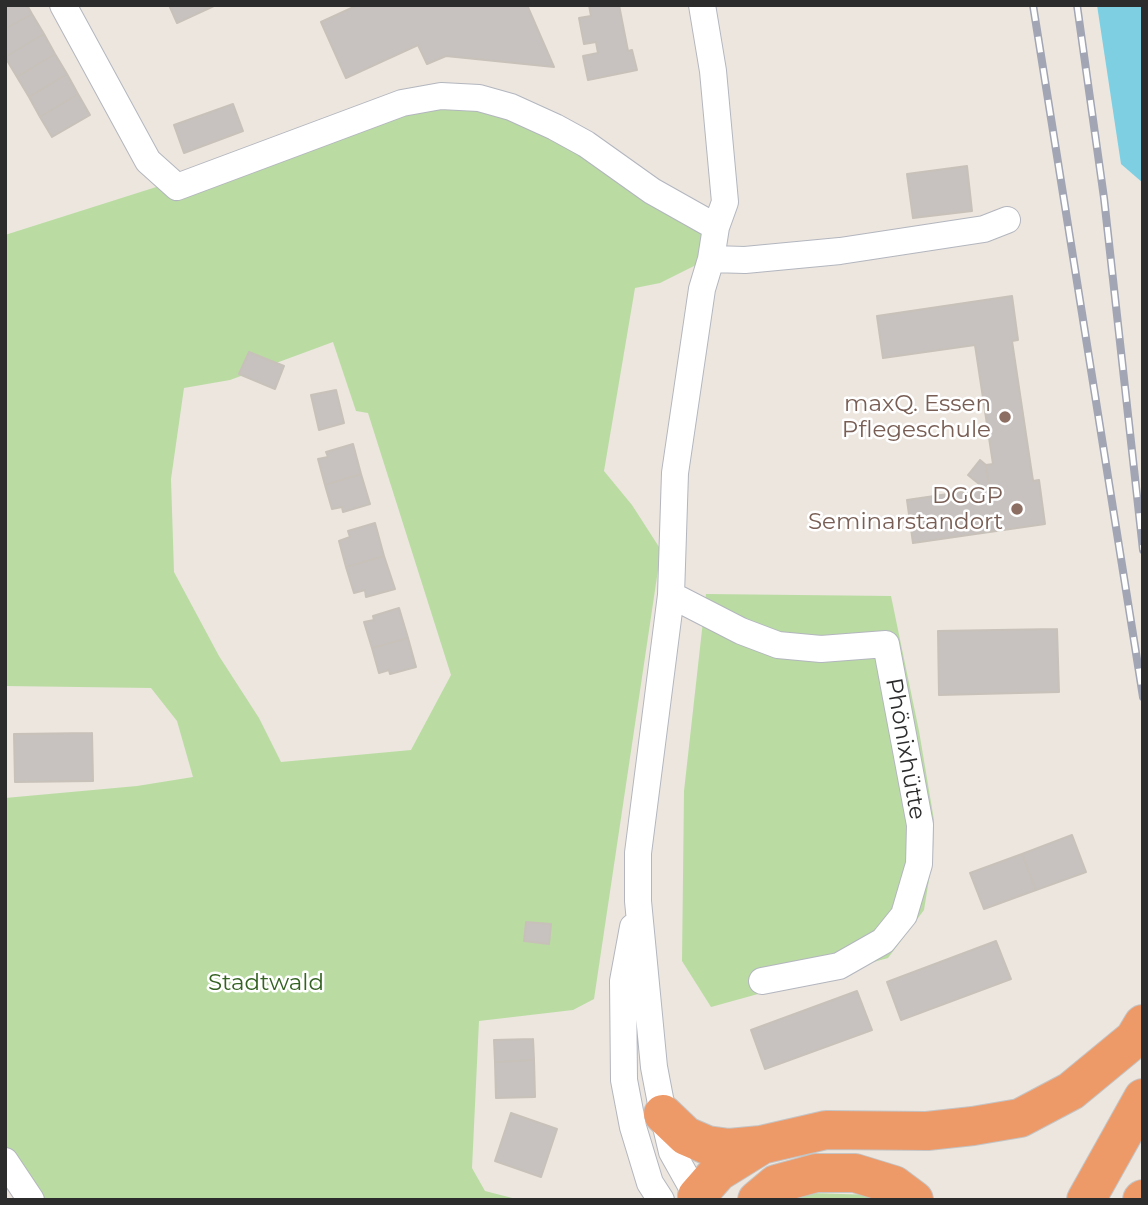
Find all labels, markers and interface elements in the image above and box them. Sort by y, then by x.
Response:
place label: maxQ. Essen Pflegeschule [842,390,991,444]
marker: maxQ. Essen Pflegeschule [997,409,1013,425]
place label: DGGP Seminarstandort [808,482,1003,536]
marker: DGGP Seminarstandort [1009,501,1025,517]
street label: Phönixhütte [879,676,931,822]
park label: Stadtwald [208,969,324,997]

